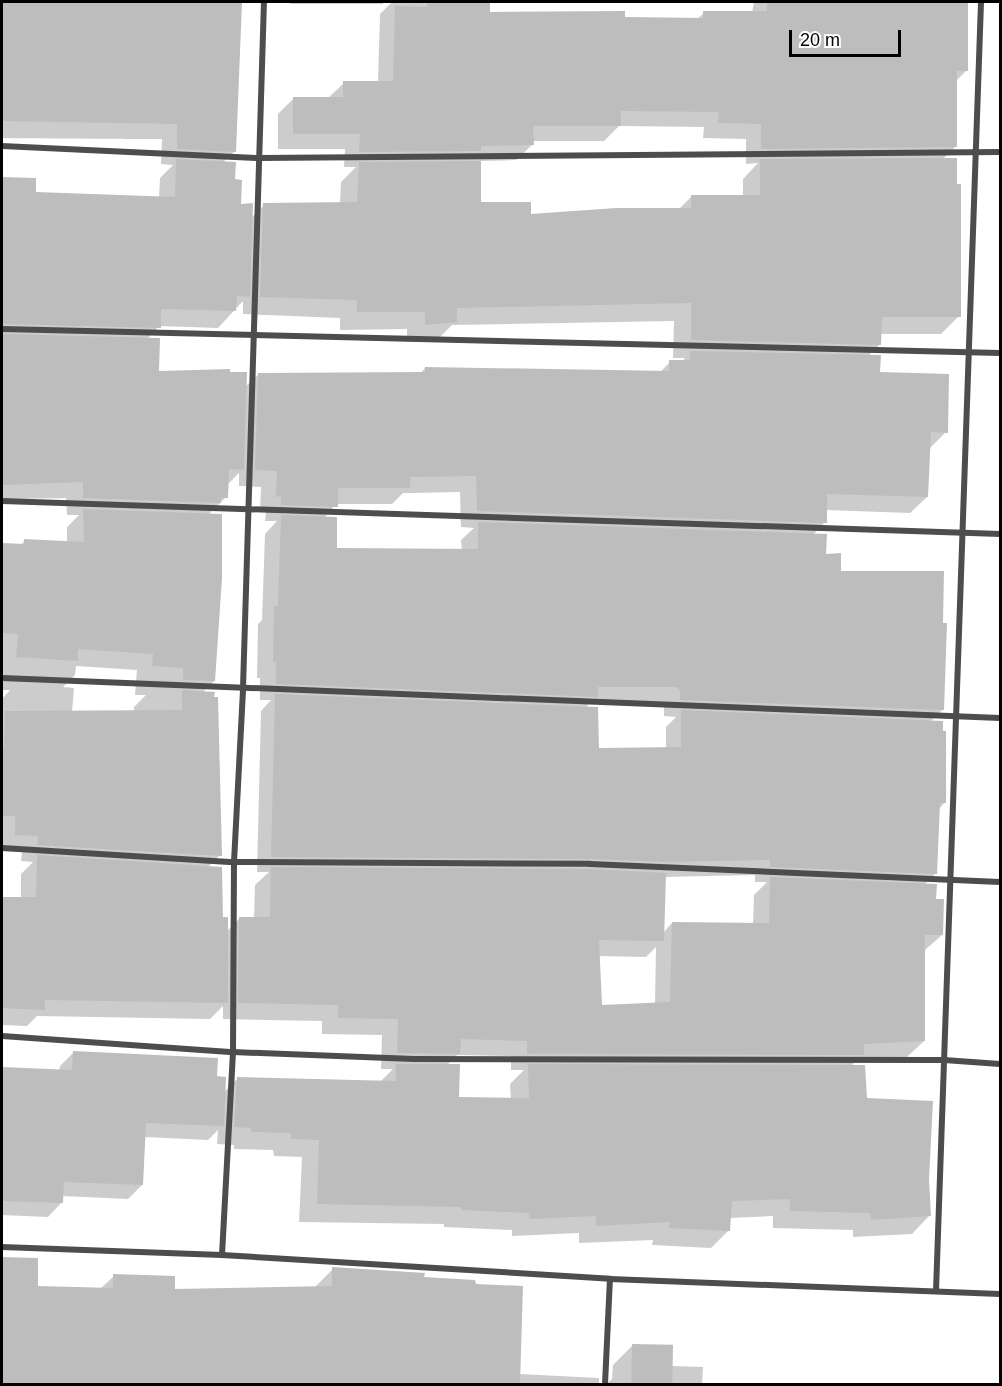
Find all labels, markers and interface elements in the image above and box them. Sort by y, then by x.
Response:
scale bar [792,18,904,56]
text: 20 m [800,30,840,50]

